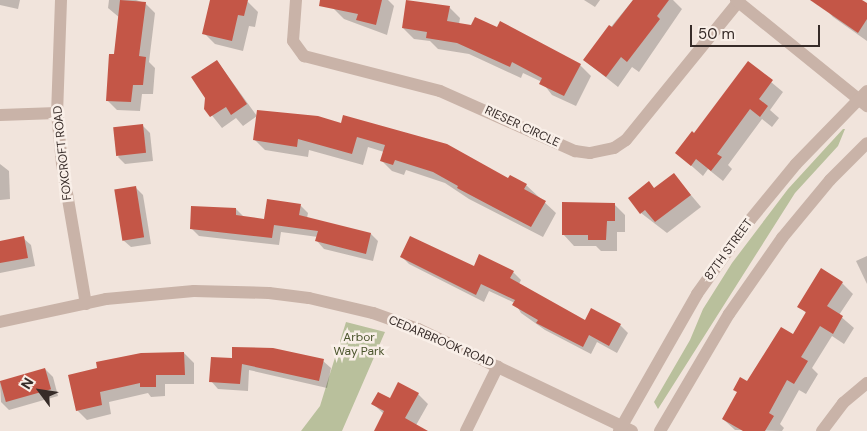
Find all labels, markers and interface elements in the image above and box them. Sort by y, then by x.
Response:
scale bar [692,15,822,47]
text: 50 m [698,24,735,44]
street label: RIESER CIRCLE [482,103,562,151]
street label: FOXCROFT ROAD [51,105,75,201]
street label: 87TH STREET [702,216,756,284]
street label: CEDARBROOK ROAD [386,313,496,371]
park label: Arbor Way Park [334,331,384,359]
north arrow [15,366,65,416]
text: N [17,374,37,392]

